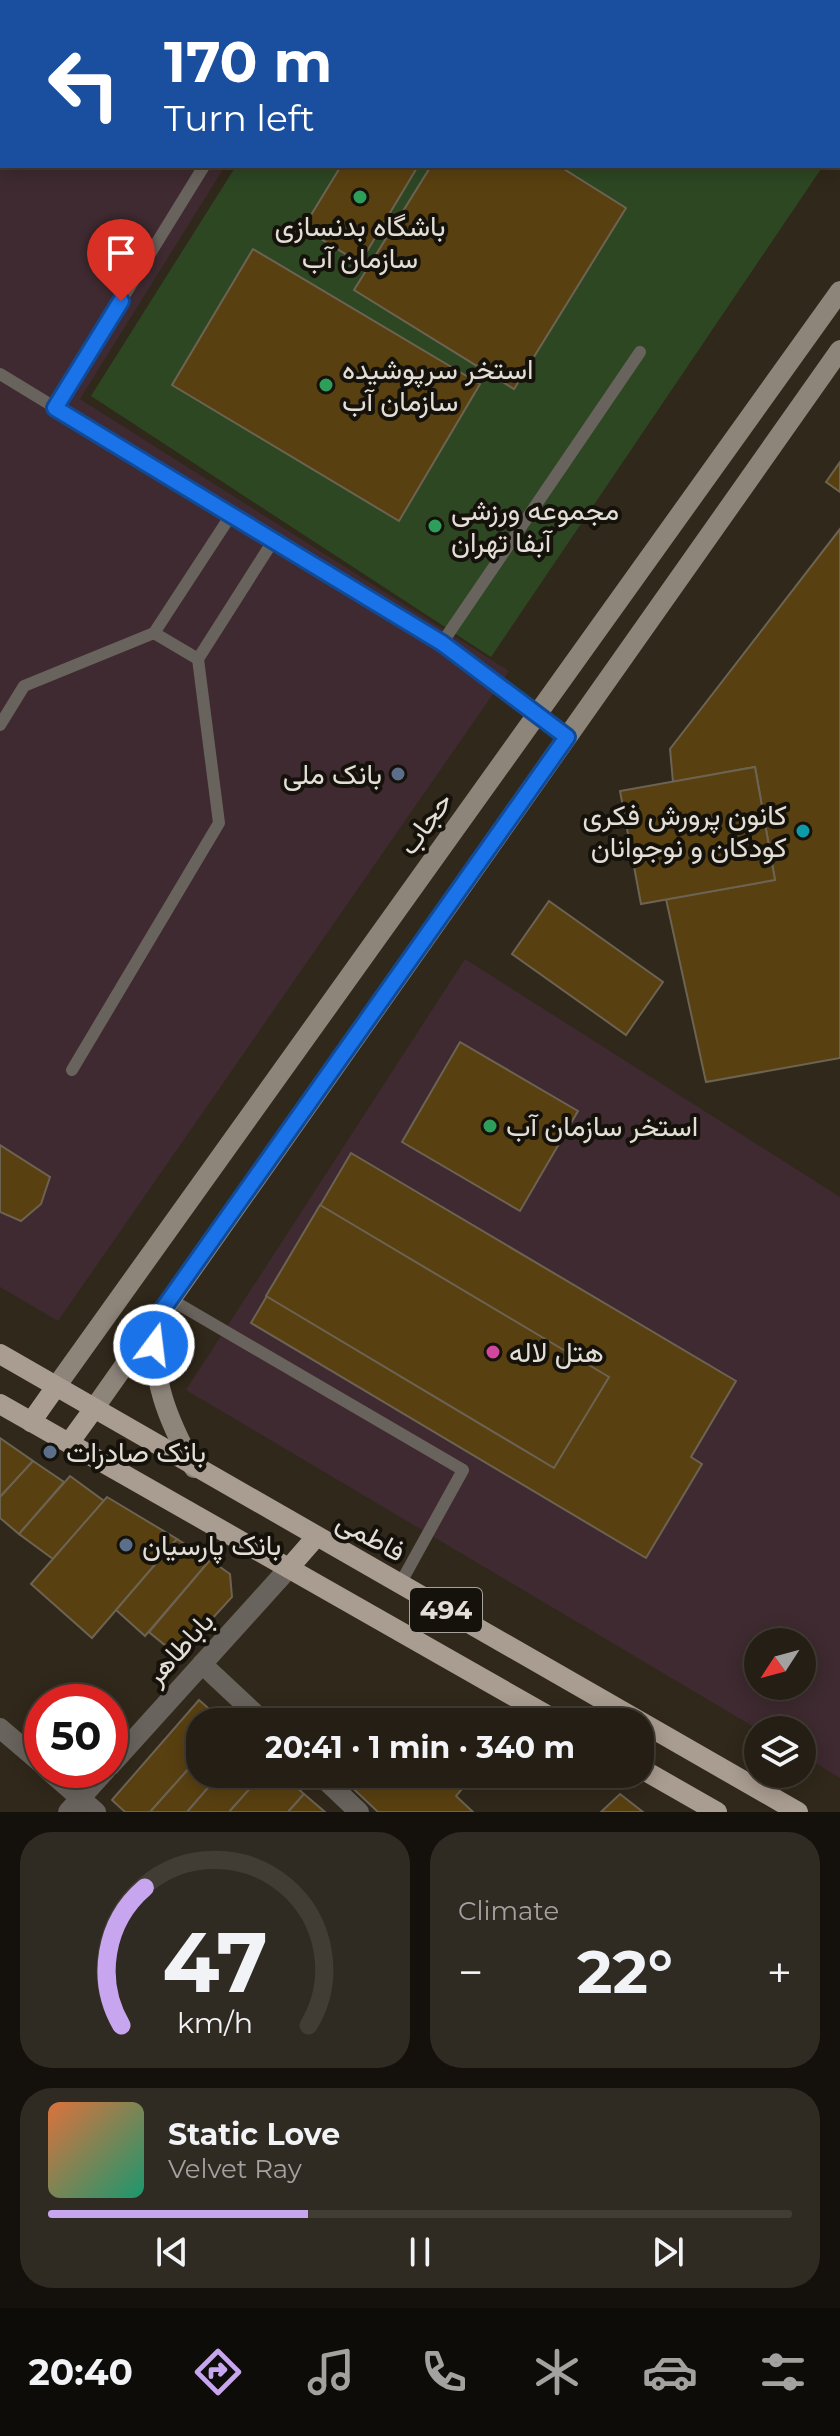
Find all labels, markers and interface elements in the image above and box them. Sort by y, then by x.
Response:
text: 170 m [164,28,332,96]
icon: left [32,32,136,136]
text: Turn left [164,96,315,140]
marker: باشگاه بدنسازی سازمان آب [351,188,369,206]
place label: باشگاه بدنسازی سازمان آب [274,209,446,276]
pin [87,219,155,301]
icon: arrive [99,231,143,275]
place label: استخر سرپوشیده سازمان آب [342,352,534,419]
marker: استخر سرپوشیده سازمان آب [317,376,335,394]
place label: مجموعه ورزشی آبفا تهران [451,493,619,560]
marker: مجموعه ورزشی آبفا تهران [426,517,444,535]
place label: بانک ملی [283,757,382,791]
marker: بانک ملی [389,765,407,783]
street label: حجاب [391,785,459,861]
place label: کانون پرورش فکری کودکان و نوجوانان [583,798,787,865]
marker: کانون پرورش فکری کودکان و نوجوانان [794,822,812,840]
place label: استخر سازمان آب [506,1109,698,1144]
marker: استخر سازمان آب [481,1117,499,1135]
position arrow [112,1303,196,1387]
place label: هتل لاله [509,1335,604,1369]
marker: هتل لاله [484,1343,502,1361]
place label: بانک صادرات [66,1435,206,1470]
marker: بانک صادرات [41,1443,59,1461]
street label: فاطمی [331,1503,411,1569]
place label: بانک پارسیان [142,1528,281,1564]
marker: بانک پارسیان [117,1536,135,1554]
road number: 494 [410,1588,482,1632]
street label: باباطاهر [137,1604,221,1693]
north arrow [744,1628,816,1700]
map controls [744,1628,816,1788]
speed limit sign: 50 [24,1684,128,1788]
button: layers [744,1716,816,1788]
text: 20:41 · 1 min · 340 m [265,1729,575,1766]
text: Climate [458,1895,559,1927]
text: 47 [162,1911,268,2013]
text: 22° [577,1935,673,2008]
text: − [458,1945,483,1999]
text: + [767,1945,792,1999]
text: km/h [177,2005,253,2040]
text: Static Love [168,2116,340,2153]
text: Velvet Ray [168,2153,302,2185]
icon: previous [150,2230,194,2274]
icon: pause [398,2230,442,2274]
icon: next [646,2230,690,2274]
icon: directions [190,2344,246,2400]
icon: music [303,2344,359,2400]
icon: phone [416,2344,472,2400]
icon: climate [529,2344,585,2400]
icon: car [642,2344,698,2400]
icon: filters [755,2344,811,2400]
text: 20:40 [29,2350,133,2394]

